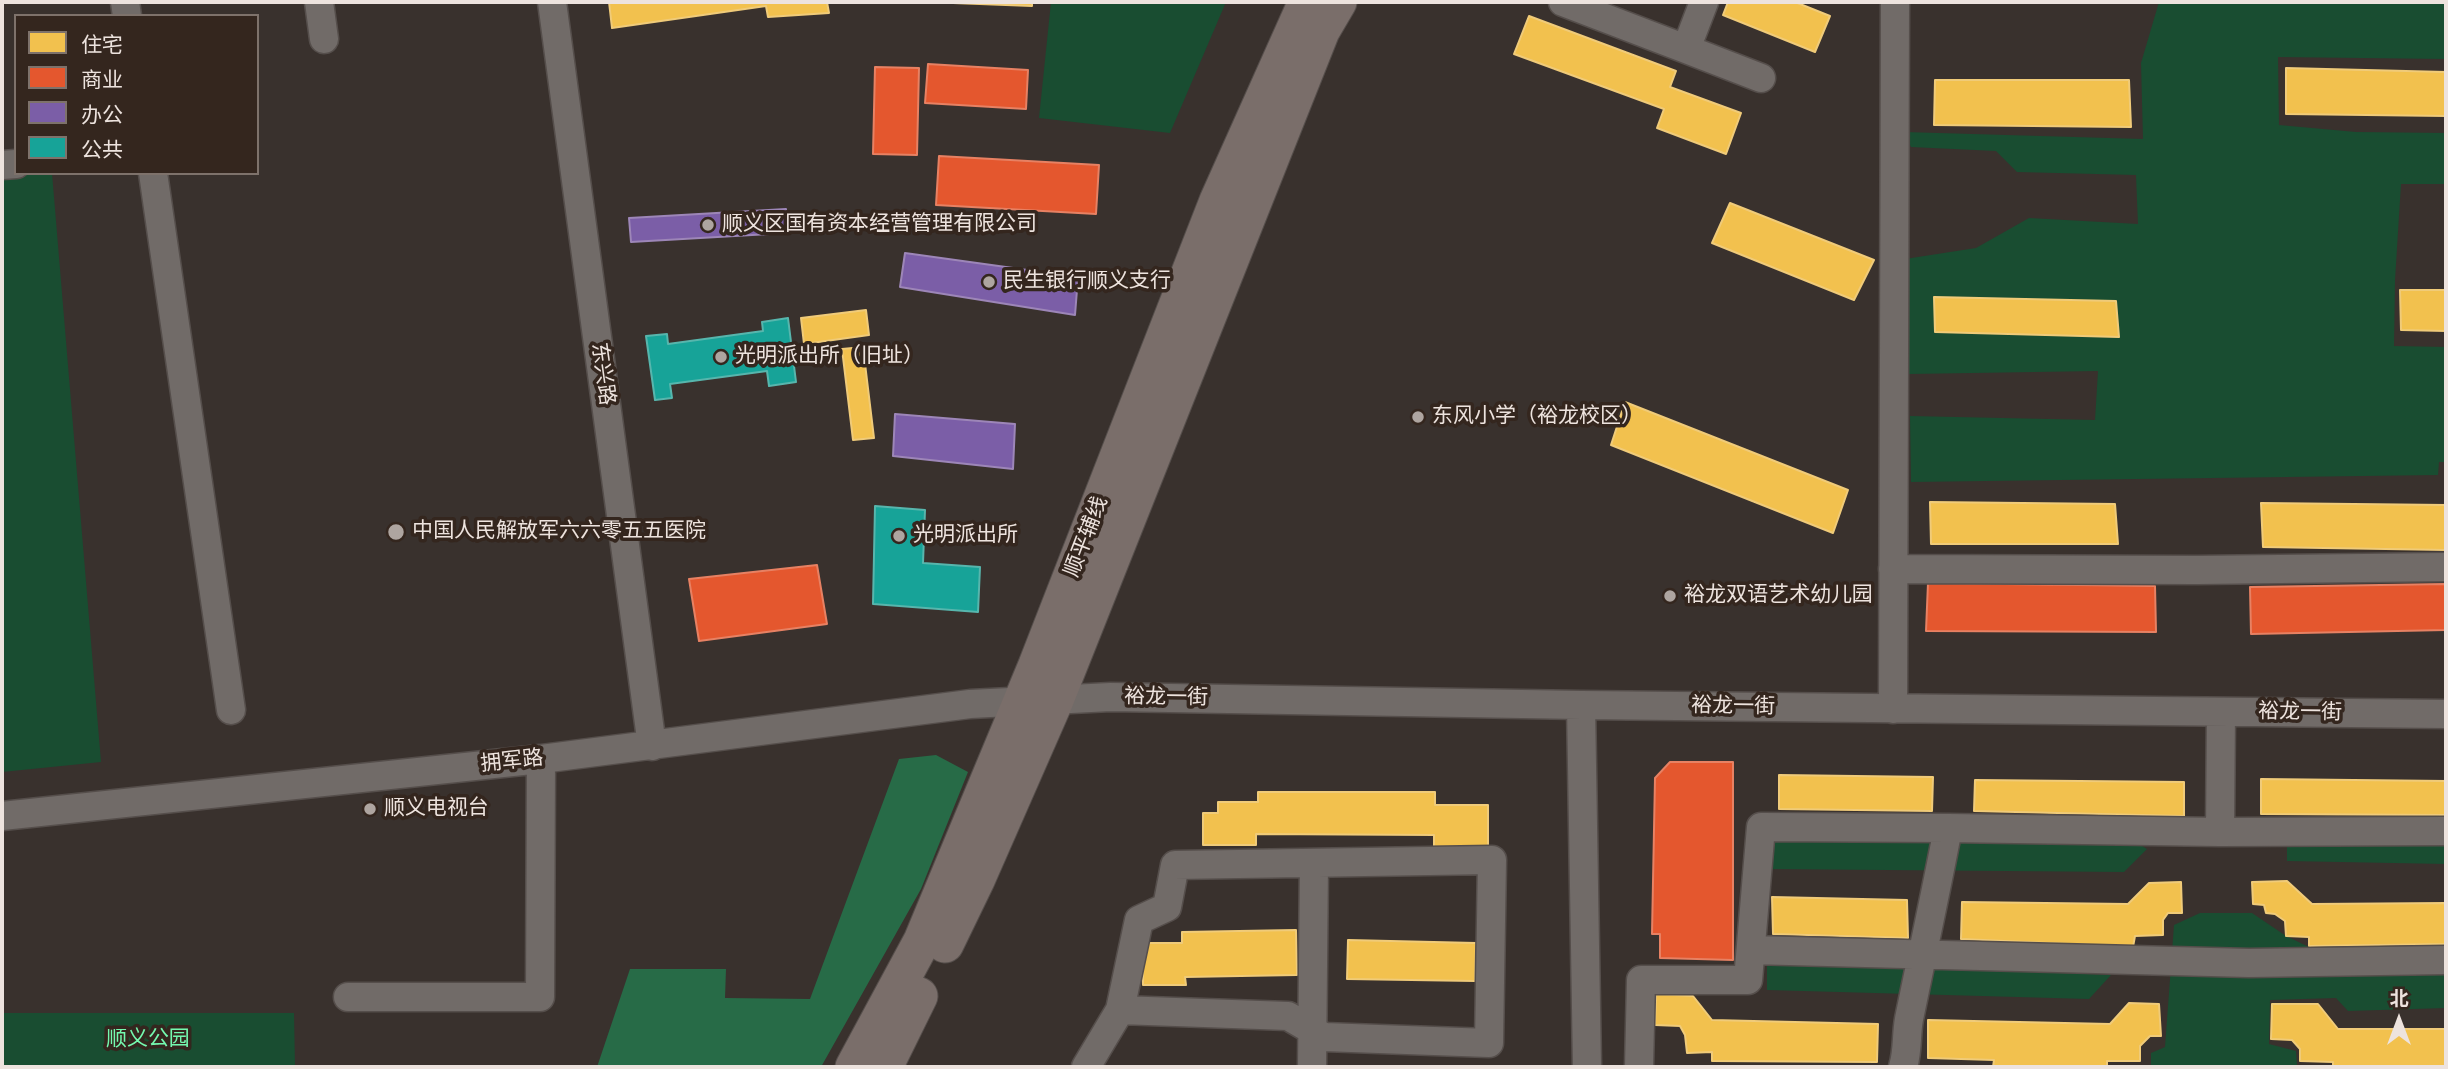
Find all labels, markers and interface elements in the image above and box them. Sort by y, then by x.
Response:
legend [14,14,259,175]
text: 住宅 [81,33,123,57]
text: 商业 [81,68,123,92]
text: 办公 [81,103,123,127]
text: 公共 [81,138,123,162]
place label: 顺义区国有资本经营管理有限公司 [722,212,1037,238]
marker: 顺义区国有资本经营管理有限公司 [700,217,716,233]
place label: 民生银行顺义支行 [1003,269,1171,295]
marker: 民生银行顺义支行 [981,274,997,290]
street label: 东兴路 [585,341,619,407]
place label: 光明派出所（旧址） [735,344,924,370]
marker: 光明派出所（旧址） [713,349,729,365]
place label: 东风小学（裕龙校区） [1432,404,1642,430]
marker: 东风小学（裕龙校区） [1410,409,1426,425]
street label: 顺平辅线 [1060,493,1114,581]
place label: 中国人民解放军六六零五五医院 [412,519,706,545]
marker: 中国人民解放军六六零五五医院 [386,522,406,542]
place label: 光明派出所 [913,523,1018,549]
marker: 光明派出所 [891,528,907,544]
place label: 裕龙双语艺术幼儿园 [1684,583,1873,609]
marker: 裕龙双语艺术幼儿园 [1662,588,1678,604]
street label: 裕龙一街 [1124,685,1208,711]
street label: 裕龙一街 [1691,694,1775,720]
street label: 裕龙一街 [2258,700,2342,726]
street label: 拥军路 [479,746,545,778]
place label: 顺义电视台 [384,796,489,822]
marker: 顺义电视台 [362,801,378,817]
north arrow [2364,985,2434,1055]
text: 北 [2389,987,2409,1010]
park label: 顺义公园 [106,1027,190,1053]

